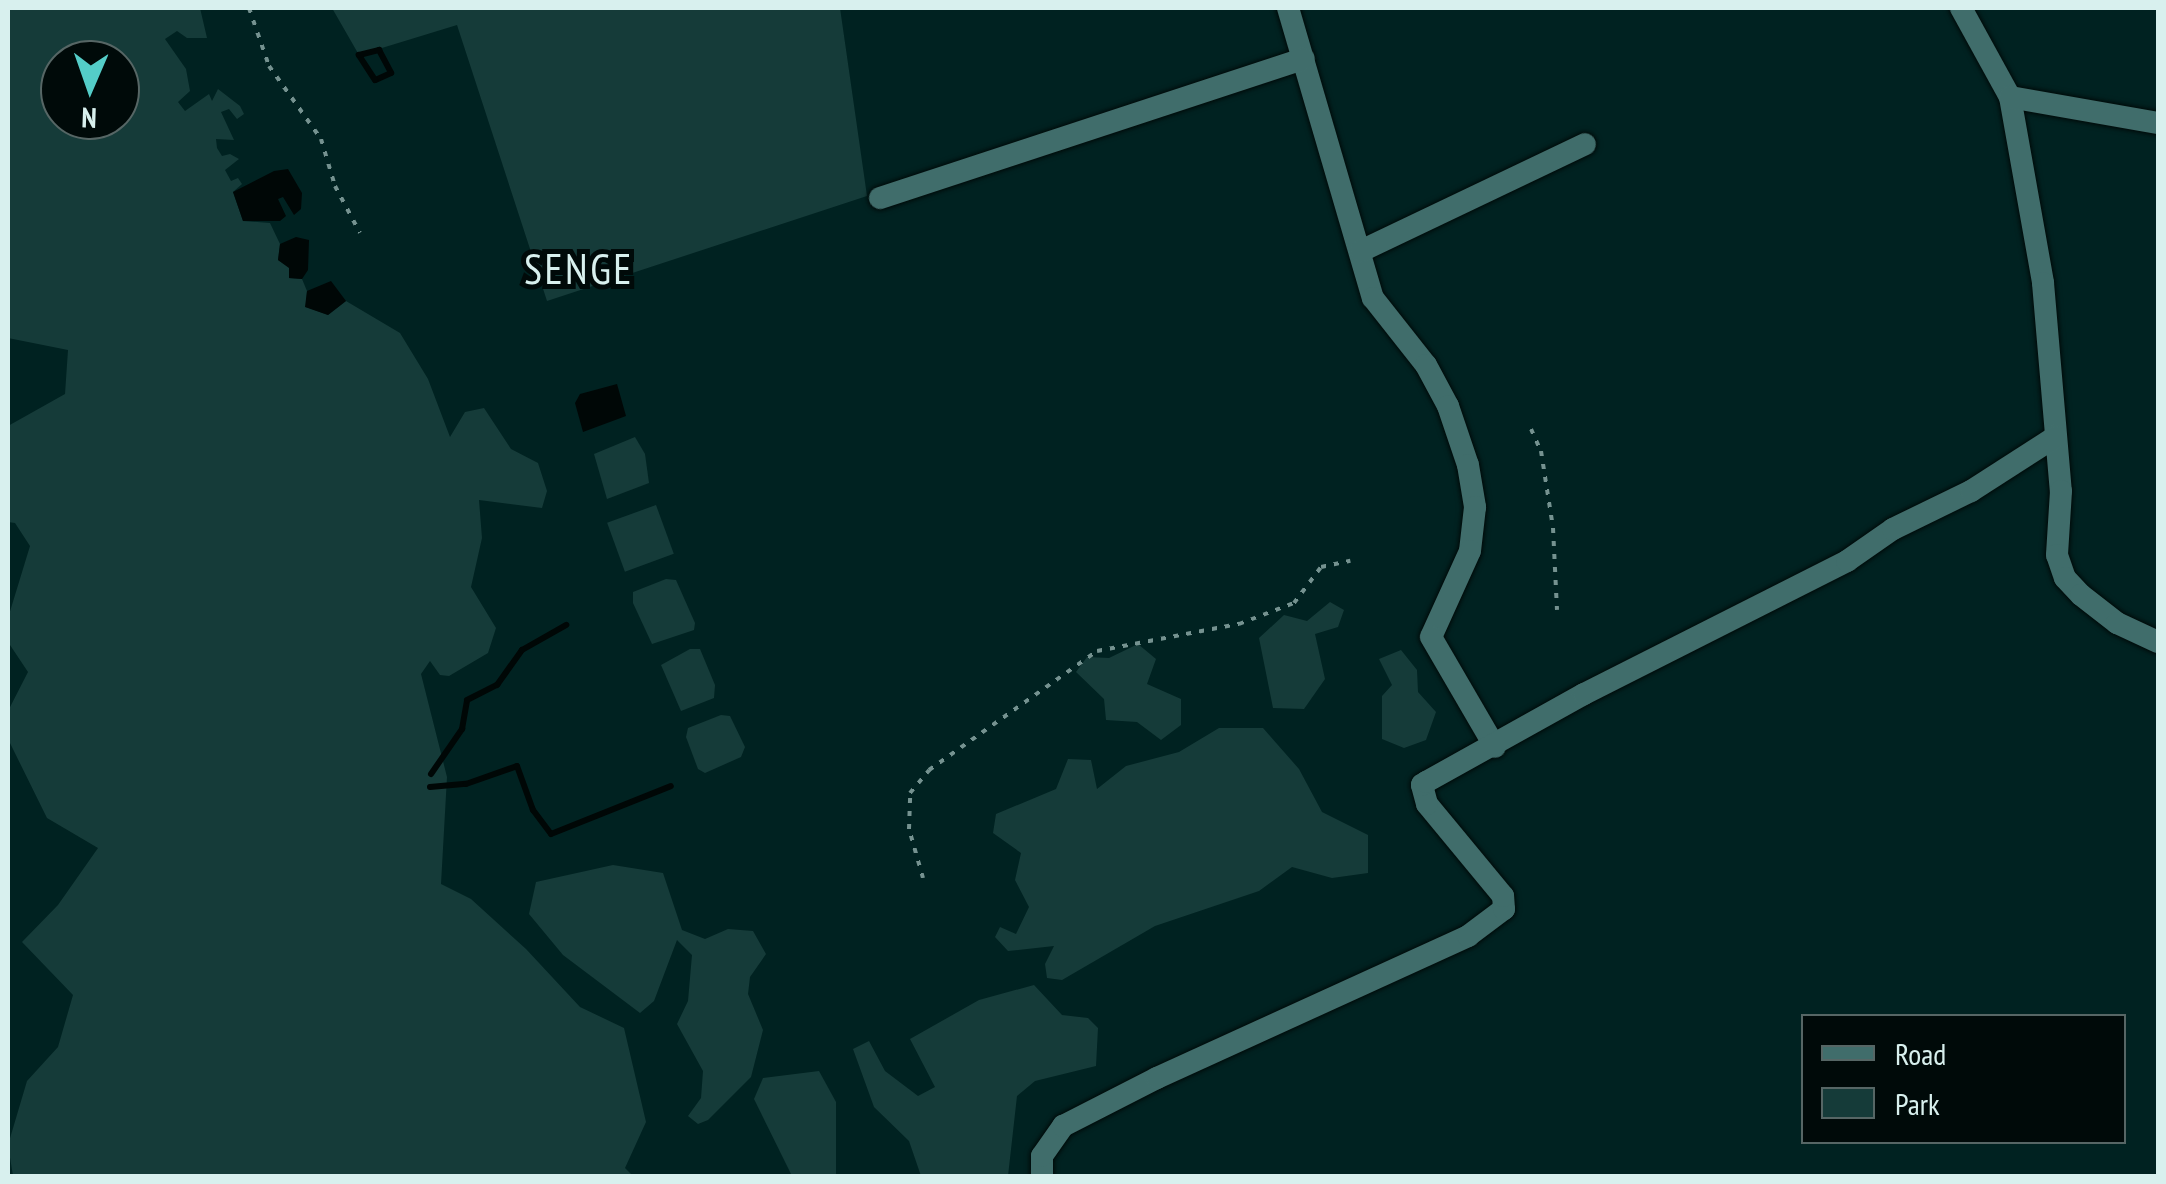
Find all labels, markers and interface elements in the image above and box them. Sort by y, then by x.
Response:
north arrow [40,40,140,140]
text: N [81,100,97,137]
district label: SENGE [524,244,634,294]
legend [1801,1014,2126,1144]
text: Road [1895,1034,1946,1073]
text: Park [1895,1084,1940,1123]

